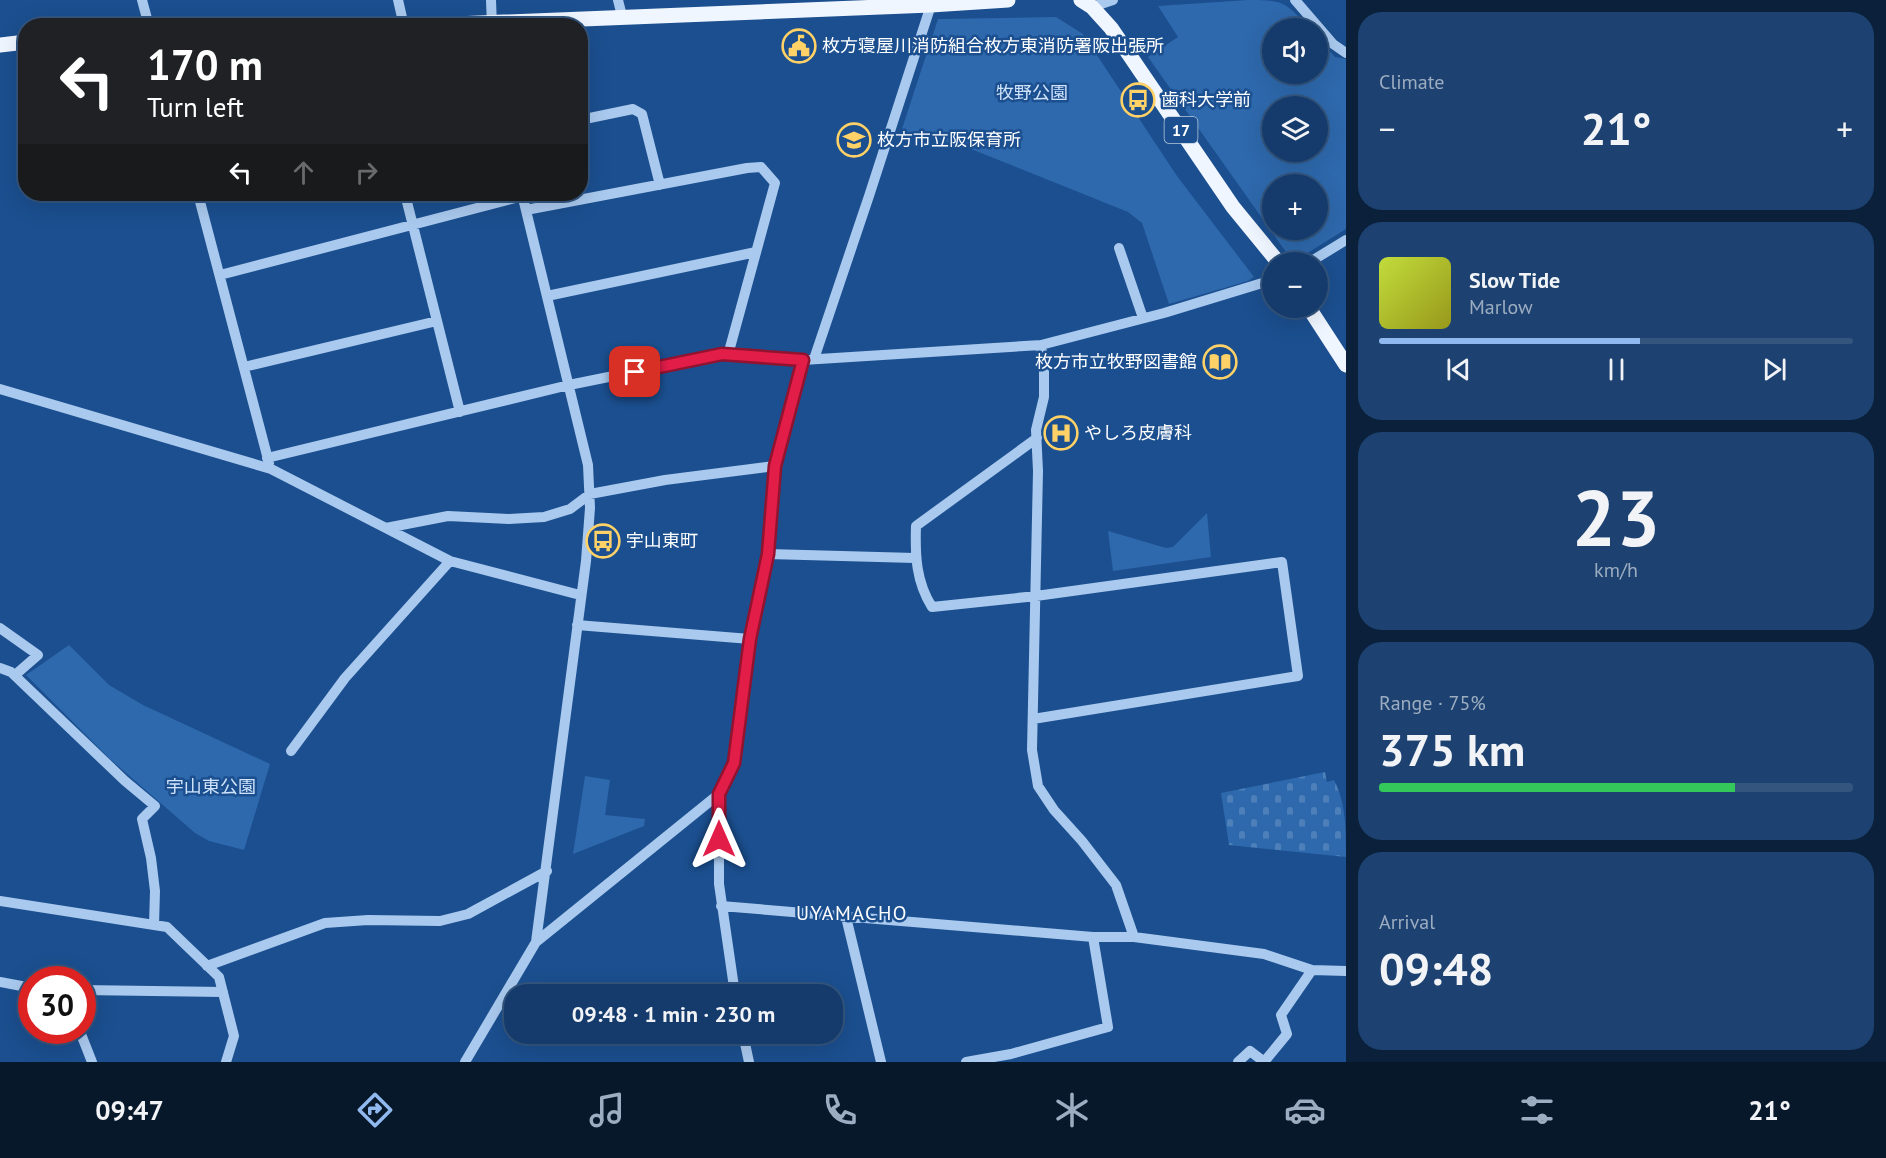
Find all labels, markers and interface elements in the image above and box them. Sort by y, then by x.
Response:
map controls [1262,18,1328,318]
button: sound [1262,18,1328,84]
public building icon: 枚方寝屋川消防組合枚方東消防署阪出張所 [781,28,817,64]
place label: 枚方寝屋川消防組合枚方東消防署阪出張所 [822,34,1164,57]
text: 170 m [147,37,263,92]
icon: left [48,42,126,120]
text: Climate [1379,69,1445,95]
park label: 牧野公園 [996,81,1068,104]
bus stop icon: 歯科大学前 [1120,82,1156,118]
place label: 歯科大学前 [1161,88,1251,111]
text: Turn left [147,90,244,124]
button: layers [1262,96,1328,162]
text: 21° [1581,99,1651,157]
text: − [1379,107,1396,150]
text: + [1836,107,1853,150]
road number: 17 [1164,117,1198,143]
school or university icon: 枚方市立阪保育所 [836,122,872,158]
place label: 枚方市立阪保育所 [877,128,1021,151]
icon: left [224,156,257,189]
icon: ahead [287,156,320,189]
icon: right [350,156,383,189]
button: + [1262,174,1328,240]
button: − [1262,252,1328,318]
text: Slow Tide [1469,266,1560,294]
text: Marlow [1469,294,1533,320]
library icon: 枚方市立牧野図書館 [1202,344,1238,380]
pin [609,346,660,397]
place label: 枚方市立牧野図書館 [1035,350,1197,373]
icon: previous [1442,353,1475,386]
icon: pause [1600,353,1633,386]
icon: next [1758,353,1791,386]
icon: arrive [618,355,651,388]
hospital icon: やしろ皮膚科 [1043,415,1079,451]
place label: やしろ皮膚科 [1084,421,1192,444]
text: 23 [1572,467,1660,568]
bus stop icon: 宇山東町 [585,523,621,559]
place label: 宇山東町 [626,529,698,552]
text: km/h [1594,557,1638,583]
text: Range · 75% [1379,690,1486,716]
text: 375 km [1379,720,1525,778]
park label: 宇山東公園 [166,775,256,798]
position arrow [687,807,751,871]
district label: UYAMACHO [796,900,908,926]
text: Arrival [1379,909,1435,935]
text: 09:48 [1379,939,1493,997]
speed limit sign: 30 [18,966,96,1044]
text: 09:48 · 1 min · 230 m [572,1000,775,1028]
icon: directions [354,1089,396,1131]
icon: music [586,1089,628,1131]
icon: phone [819,1089,861,1131]
icon: climate [1051,1089,1093,1131]
icon: car [1284,1089,1326,1131]
icon: filters [1516,1089,1558,1131]
text: 09:47 [95,1093,164,1127]
text: 21° [1748,1093,1791,1127]

